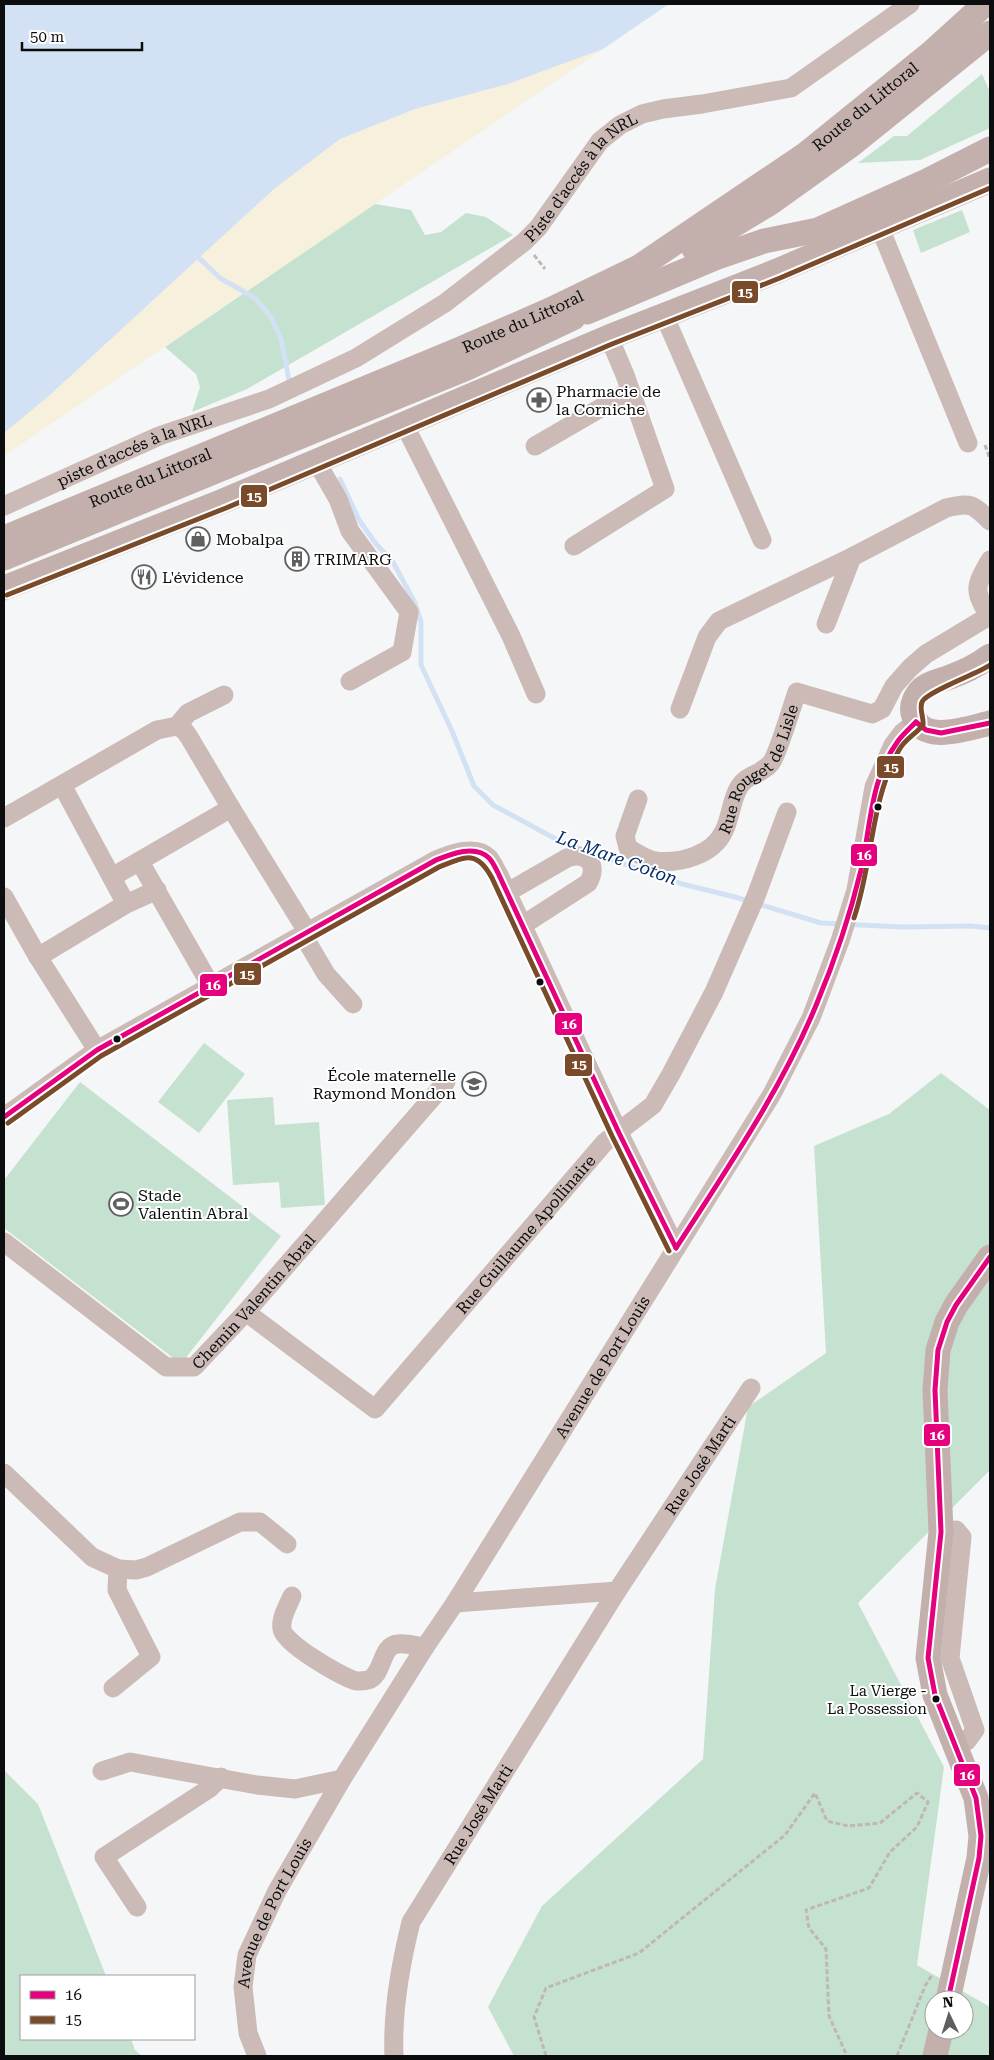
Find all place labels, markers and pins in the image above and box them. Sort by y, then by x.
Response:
place label: Pharmacie de la Corniche [556,382,661,419]
pharmacy icon: Pharmacie de la Corniche [526,387,552,413]
shop icon: Mobalpa [185,526,211,552]
place label: Mobalpa [216,530,284,549]
building icon: TRIMARG [284,546,310,572]
place label: TRIMARG [314,550,392,569]
restaurant icon: L'évidence [131,564,157,590]
place label: L'évidence [162,568,244,587]
unlabelled marker [873,802,883,812]
unlabelled marker [535,977,545,987]
unlabelled marker [112,1034,122,1044]
place label: École maternelle Raymond Mondon [313,1066,456,1103]
school or university icon: École maternelle Raymond Mondon [461,1071,487,1097]
place label: Stade Valentin Abral [138,1186,248,1223]
sports icon: Stade Valentin Abral [108,1191,134,1217]
place label: La Vierge - La Possession [827,1682,927,1718]
marker: La Vierge - La Possession [931,1694,941,1704]

